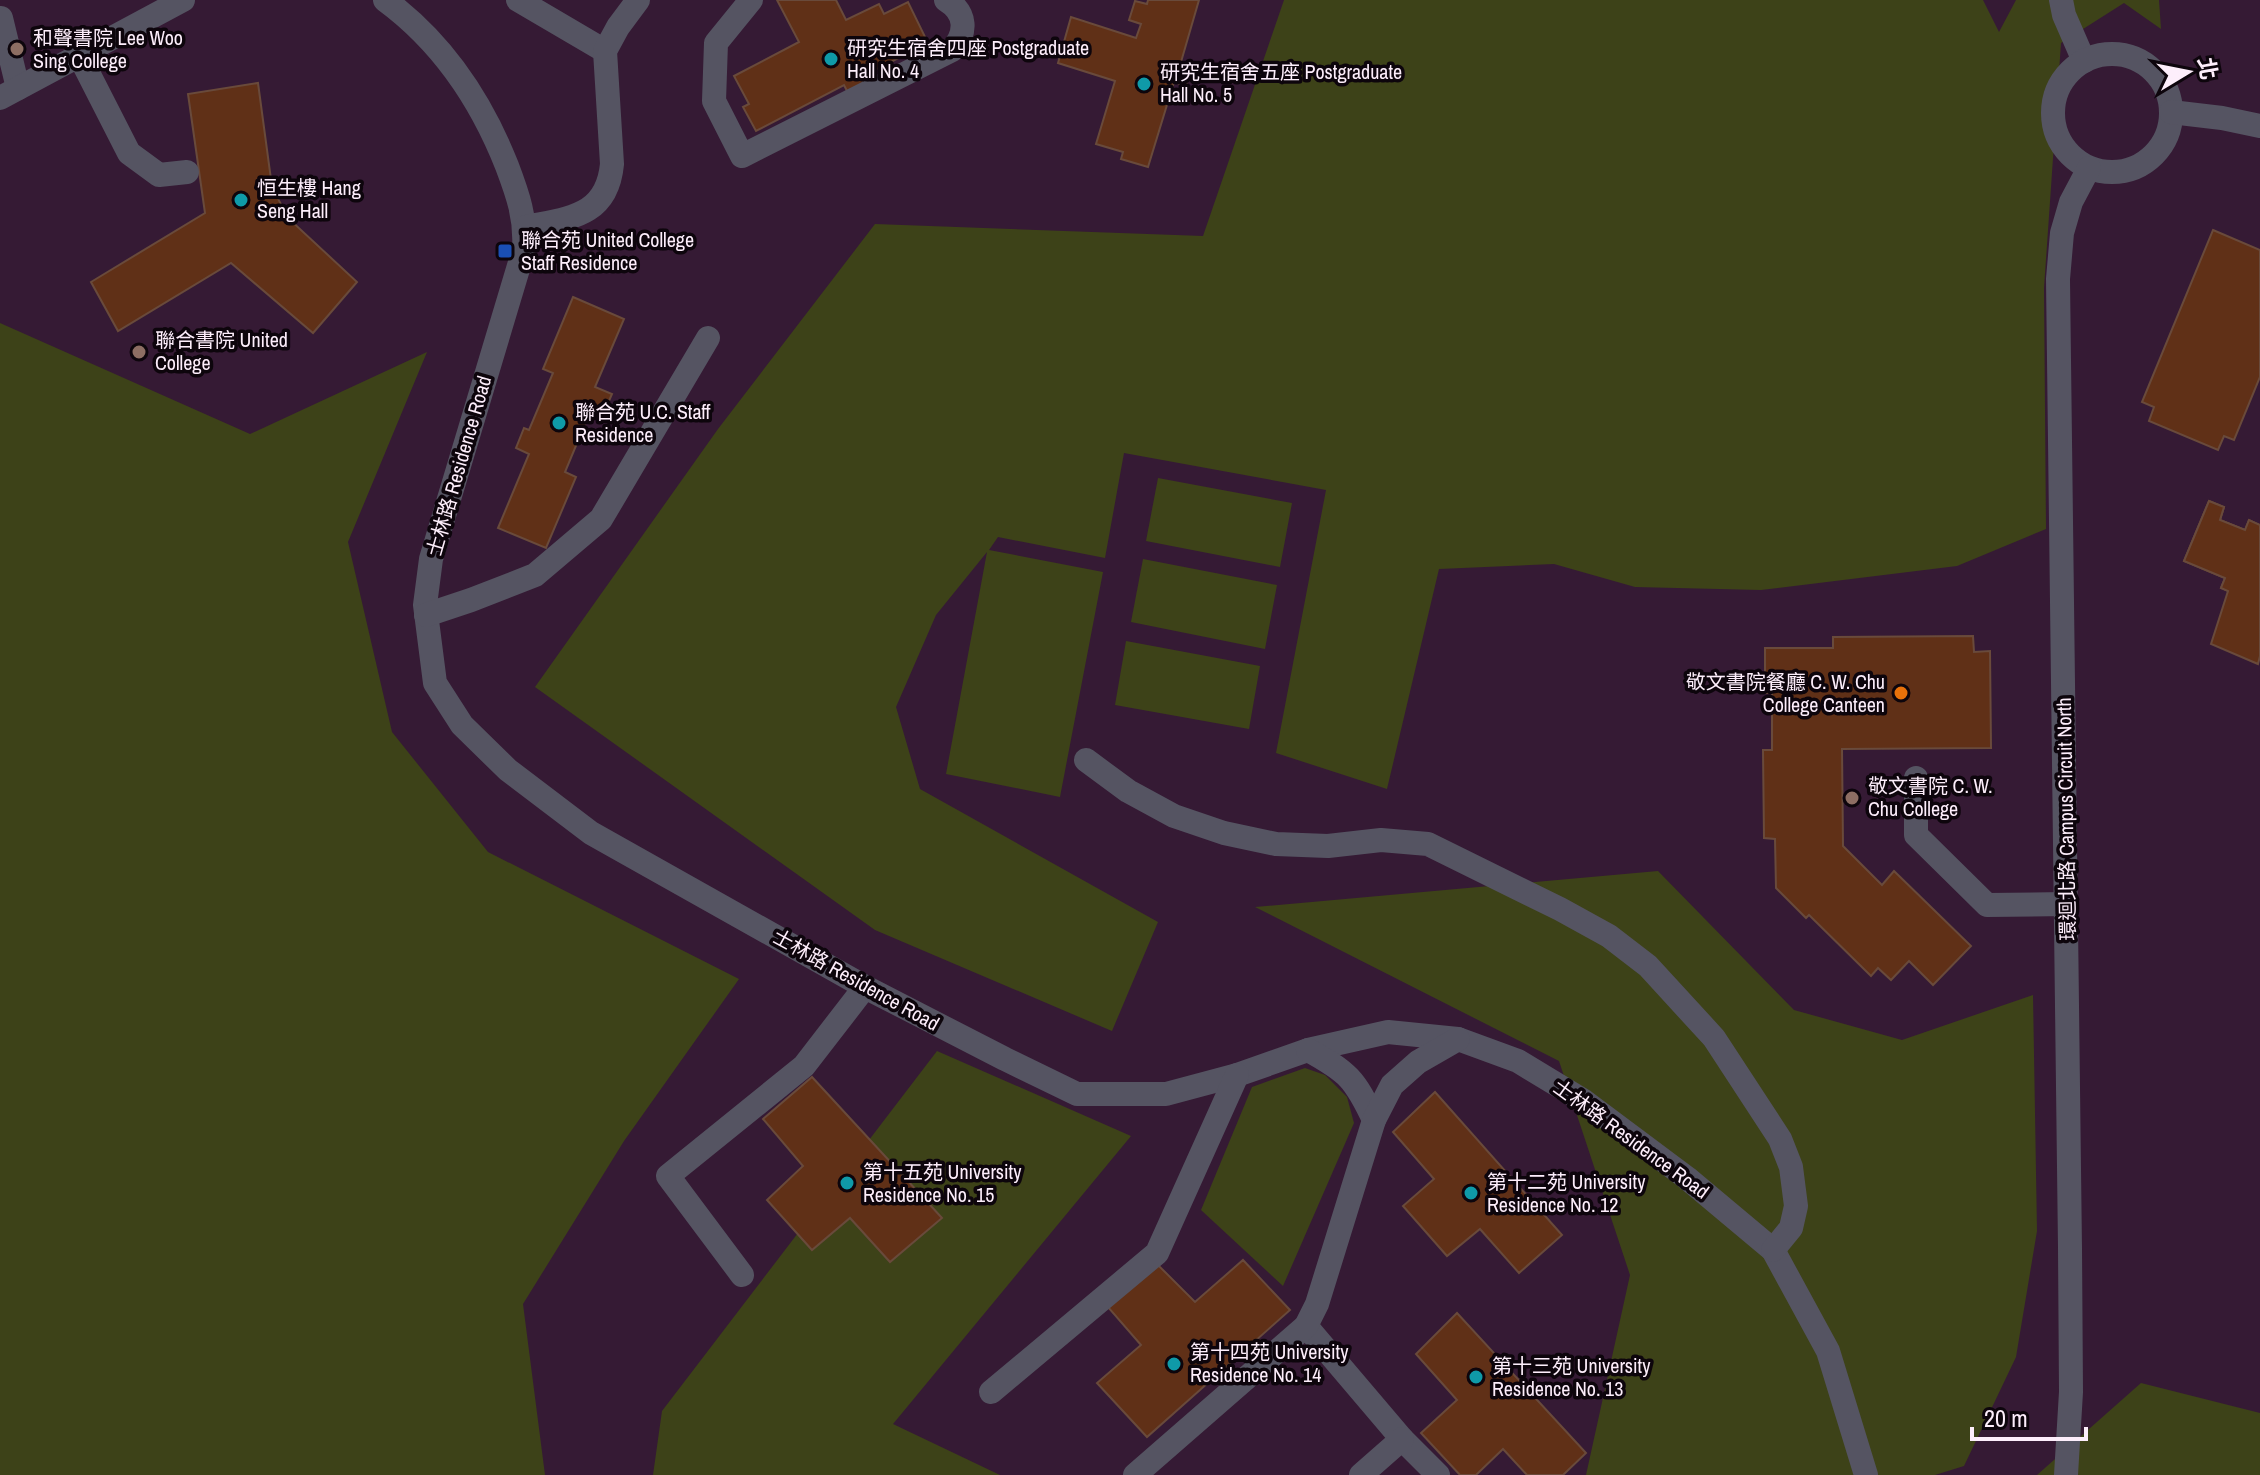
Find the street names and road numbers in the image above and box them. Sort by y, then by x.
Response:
street label: 士林路 Residence Road [420,372,497,559]
street label: 環迴北路 Campus Circuit North [2050,697,2081,941]
street label: 士林路 Residence Road [768,922,944,1037]
street label: 士林路 Residence Road [1548,1073,1715,1204]

